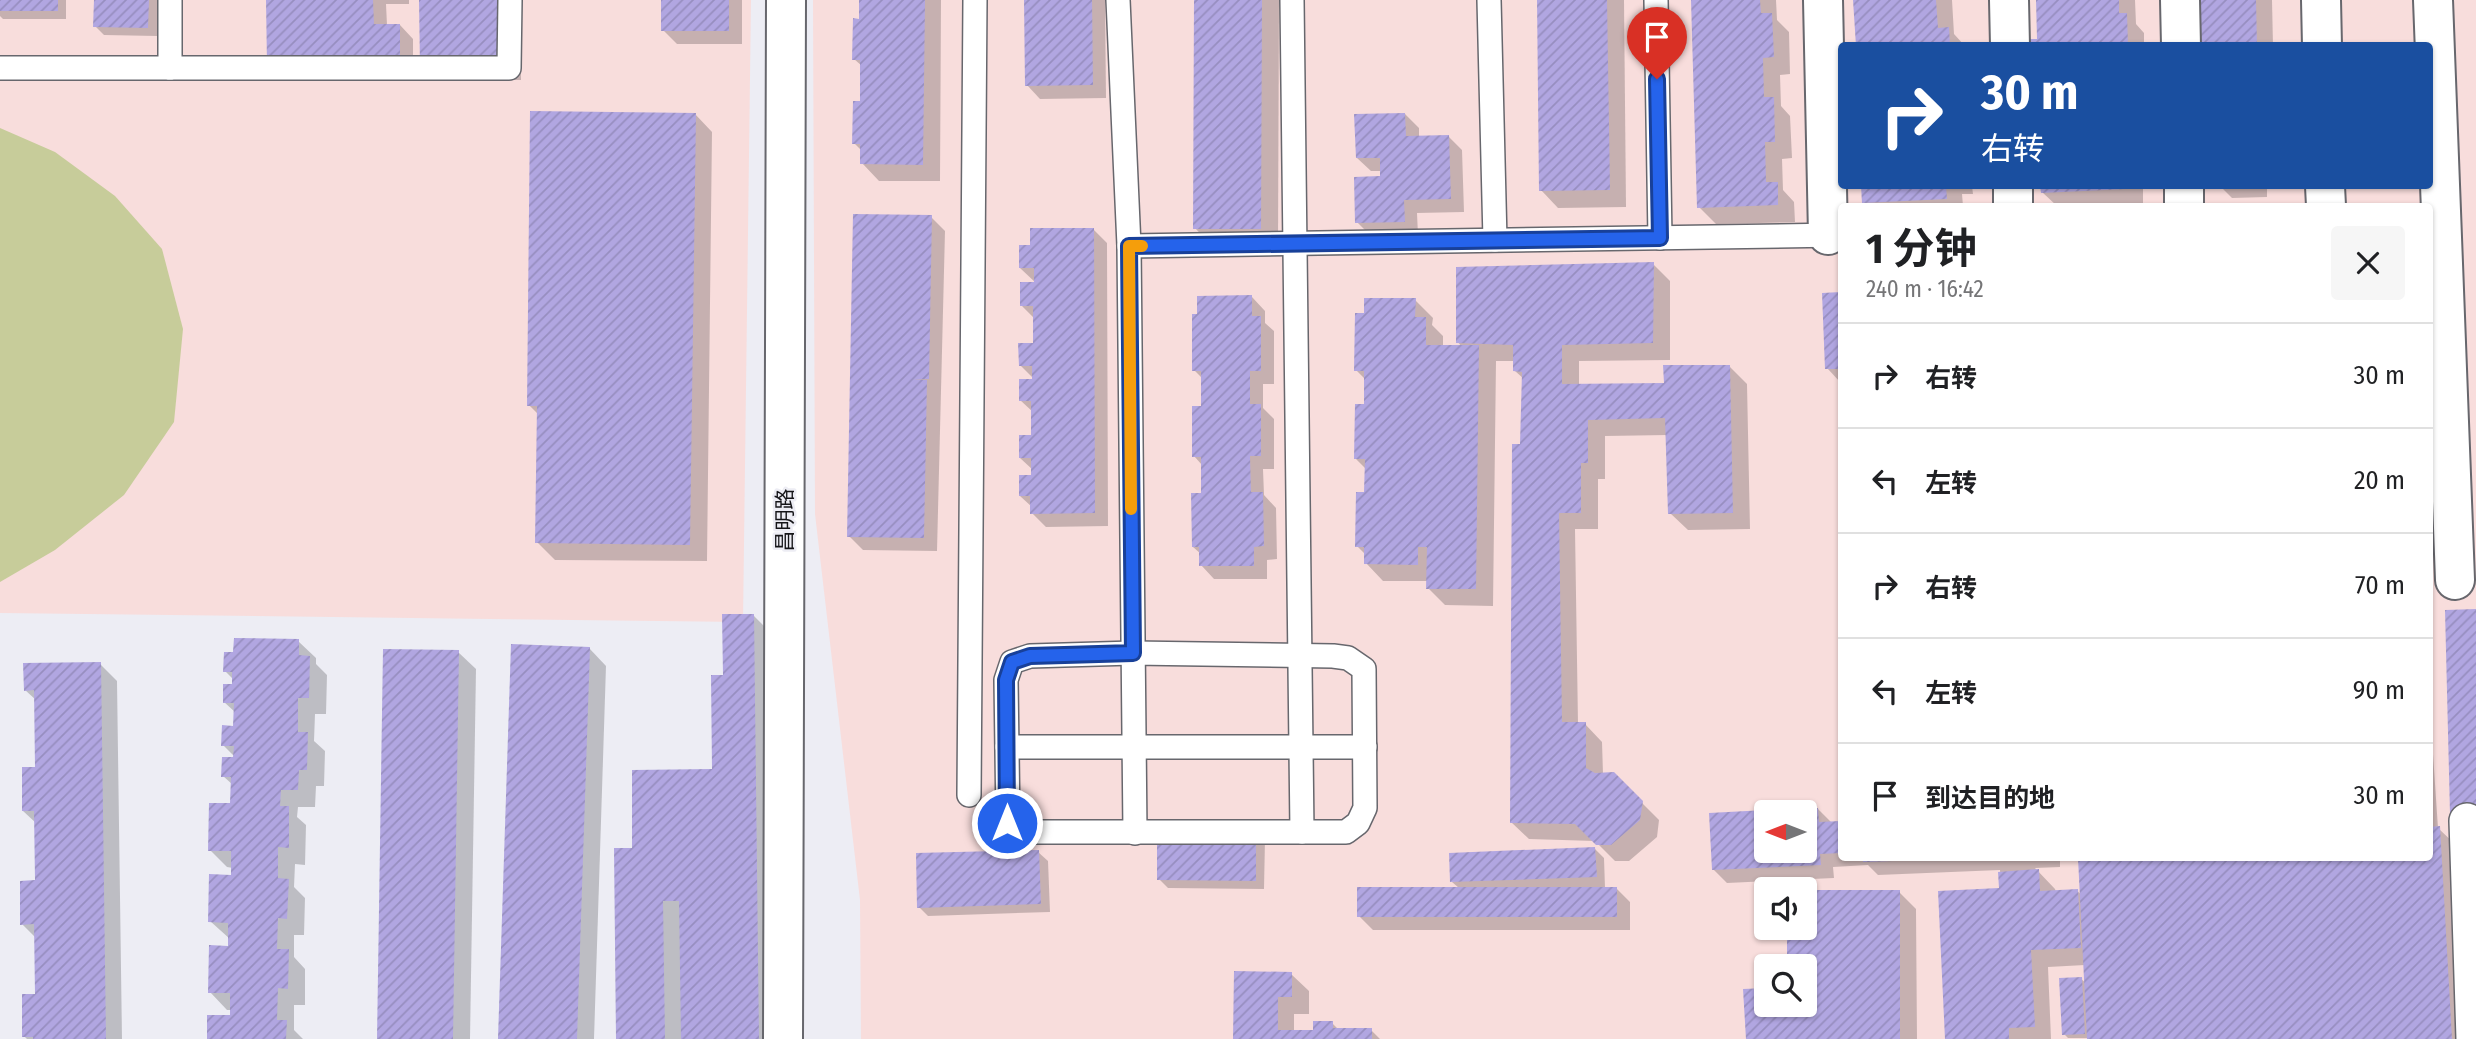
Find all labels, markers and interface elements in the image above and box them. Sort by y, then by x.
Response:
pin [1627,7,1687,79]
icon: arrive [1638,18,1676,56]
text: 30 m [1981,63,2079,122]
icon: right [1866,70,1957,161]
text: 右转 [1981,130,2045,168]
text: 1 分钟 [1866,224,1977,274]
button: close [2331,226,2405,300]
text: 240 m · 16:42 [1866,275,1984,303]
icon: right [1866,357,1904,395]
text: 30 m [2354,360,2405,391]
text: 右转 [1925,363,1977,394]
icon: left [1866,462,1904,500]
text: 20 m [2354,465,2405,496]
text: 左转 [1925,468,1977,499]
street label: 昌明路 [772,489,798,552]
icon: right [1866,567,1904,605]
text: 70 m [2355,570,2405,601]
text: 右转 [1925,573,1977,604]
icon: left [1866,672,1904,710]
text: 90 m [2353,675,2405,706]
text: 左转 [1925,678,1977,709]
icon: arrive [1866,777,1904,815]
text: 30 m [2354,780,2405,811]
text: 到达目的地 [1925,783,2055,814]
position arrow [970,786,1044,860]
north arrow [1754,800,1816,863]
map controls [1754,800,1817,1017]
button: sound [1754,877,1817,940]
button: search [1754,954,1817,1017]

